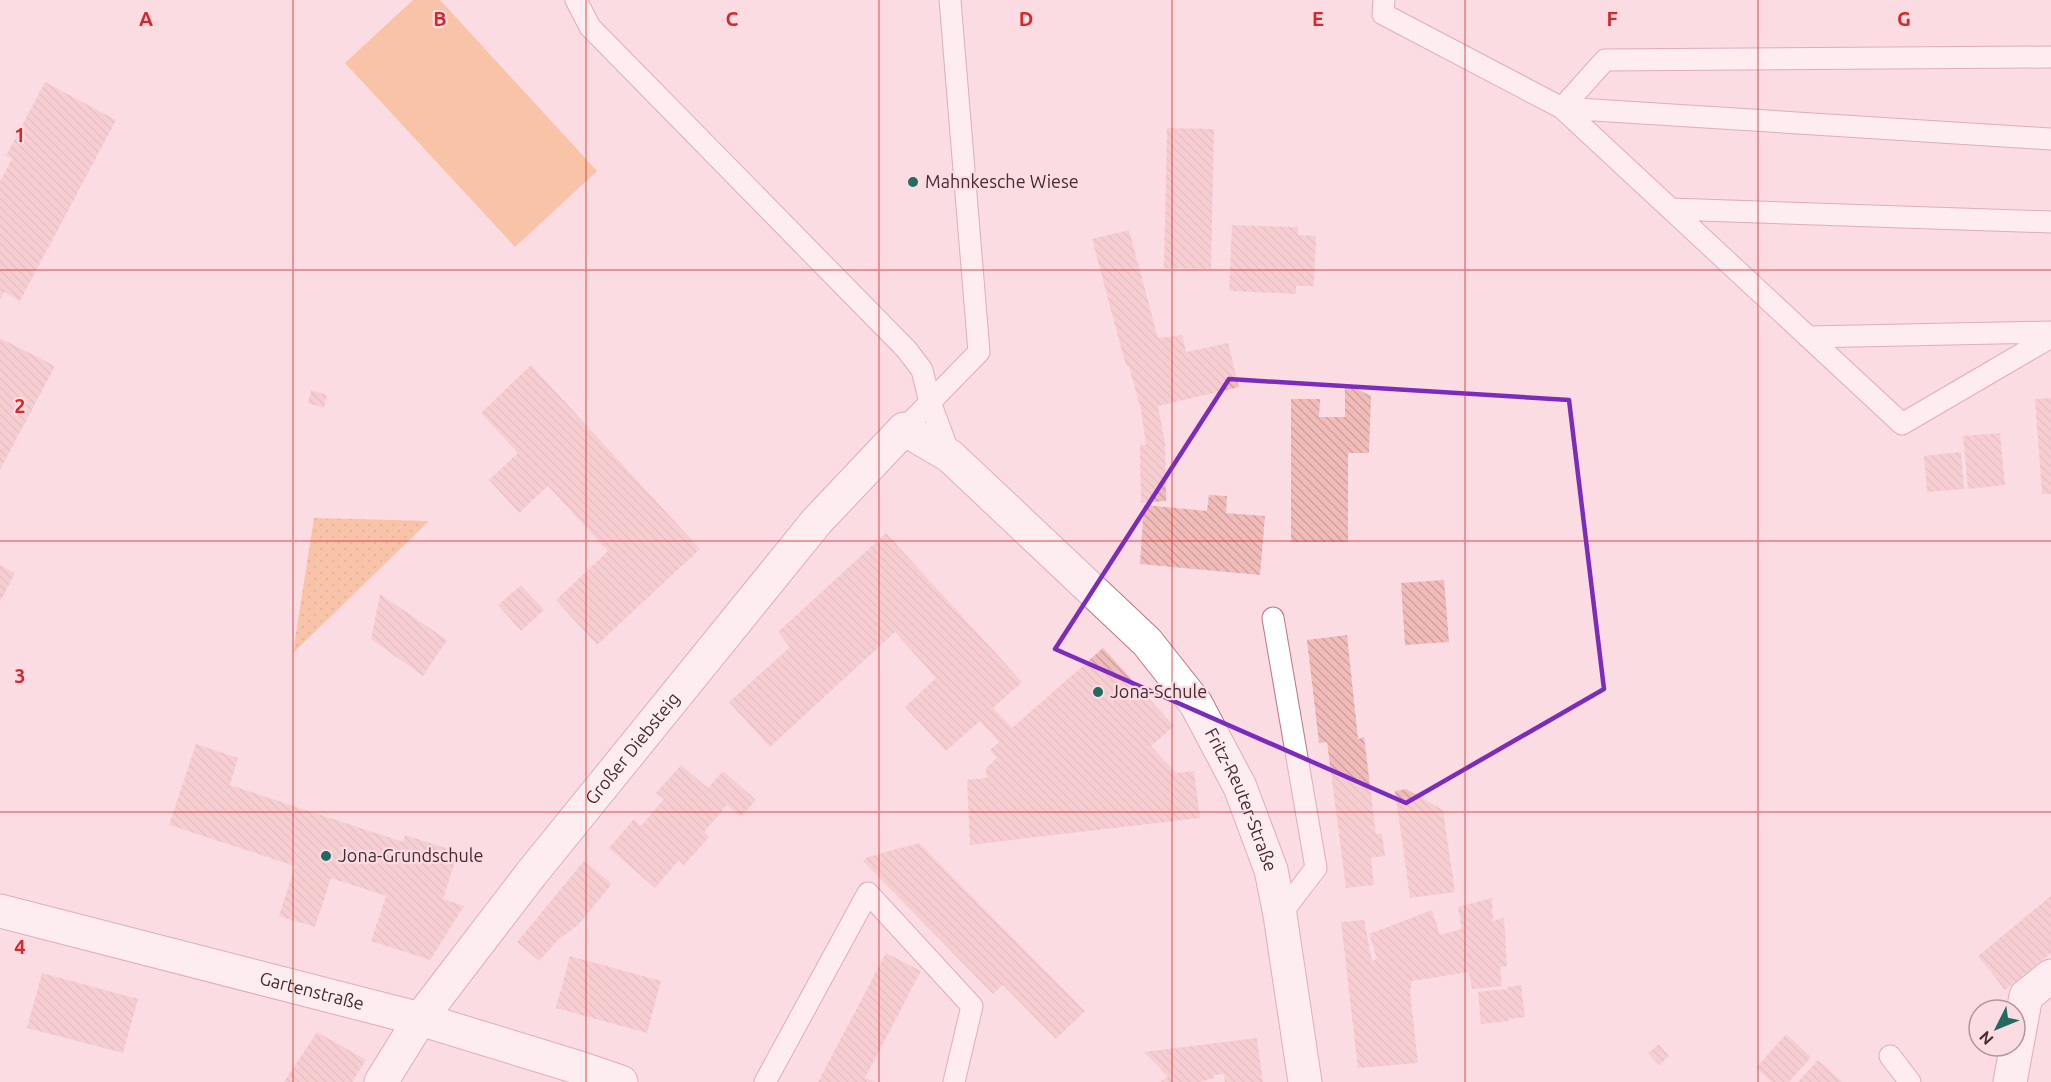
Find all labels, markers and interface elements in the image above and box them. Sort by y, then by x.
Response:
text: A [139,7,153,30]
text: B [433,7,447,30]
text: C [726,7,739,30]
text: D [1019,7,1033,30]
text: E [1312,7,1324,30]
text: F [1606,7,1618,30]
text: G [1897,7,1911,30]
text: 1 [14,123,26,146]
place label: Mahnkesche Wiese [925,171,1079,191]
marker: Mahnkesche Wiese [906,175,920,189]
text: 2 [14,394,26,417]
text: 3 [14,664,26,687]
place label: Jona-Schule [1110,681,1207,701]
marker: Jona-Schule [1091,685,1105,699]
street label: Großer Diebsteig [581,688,683,808]
street label: Fritz-Reuter-Straße [1202,724,1282,874]
place label: Jona-Grundschule [338,845,483,865]
marker: Jona-Grundschule [319,849,333,863]
text: 4 [14,935,26,958]
street label: Gartenstraße [258,967,366,1013]
north arrow [1967,998,2027,1058]
text: N [1975,1028,1997,1049]

